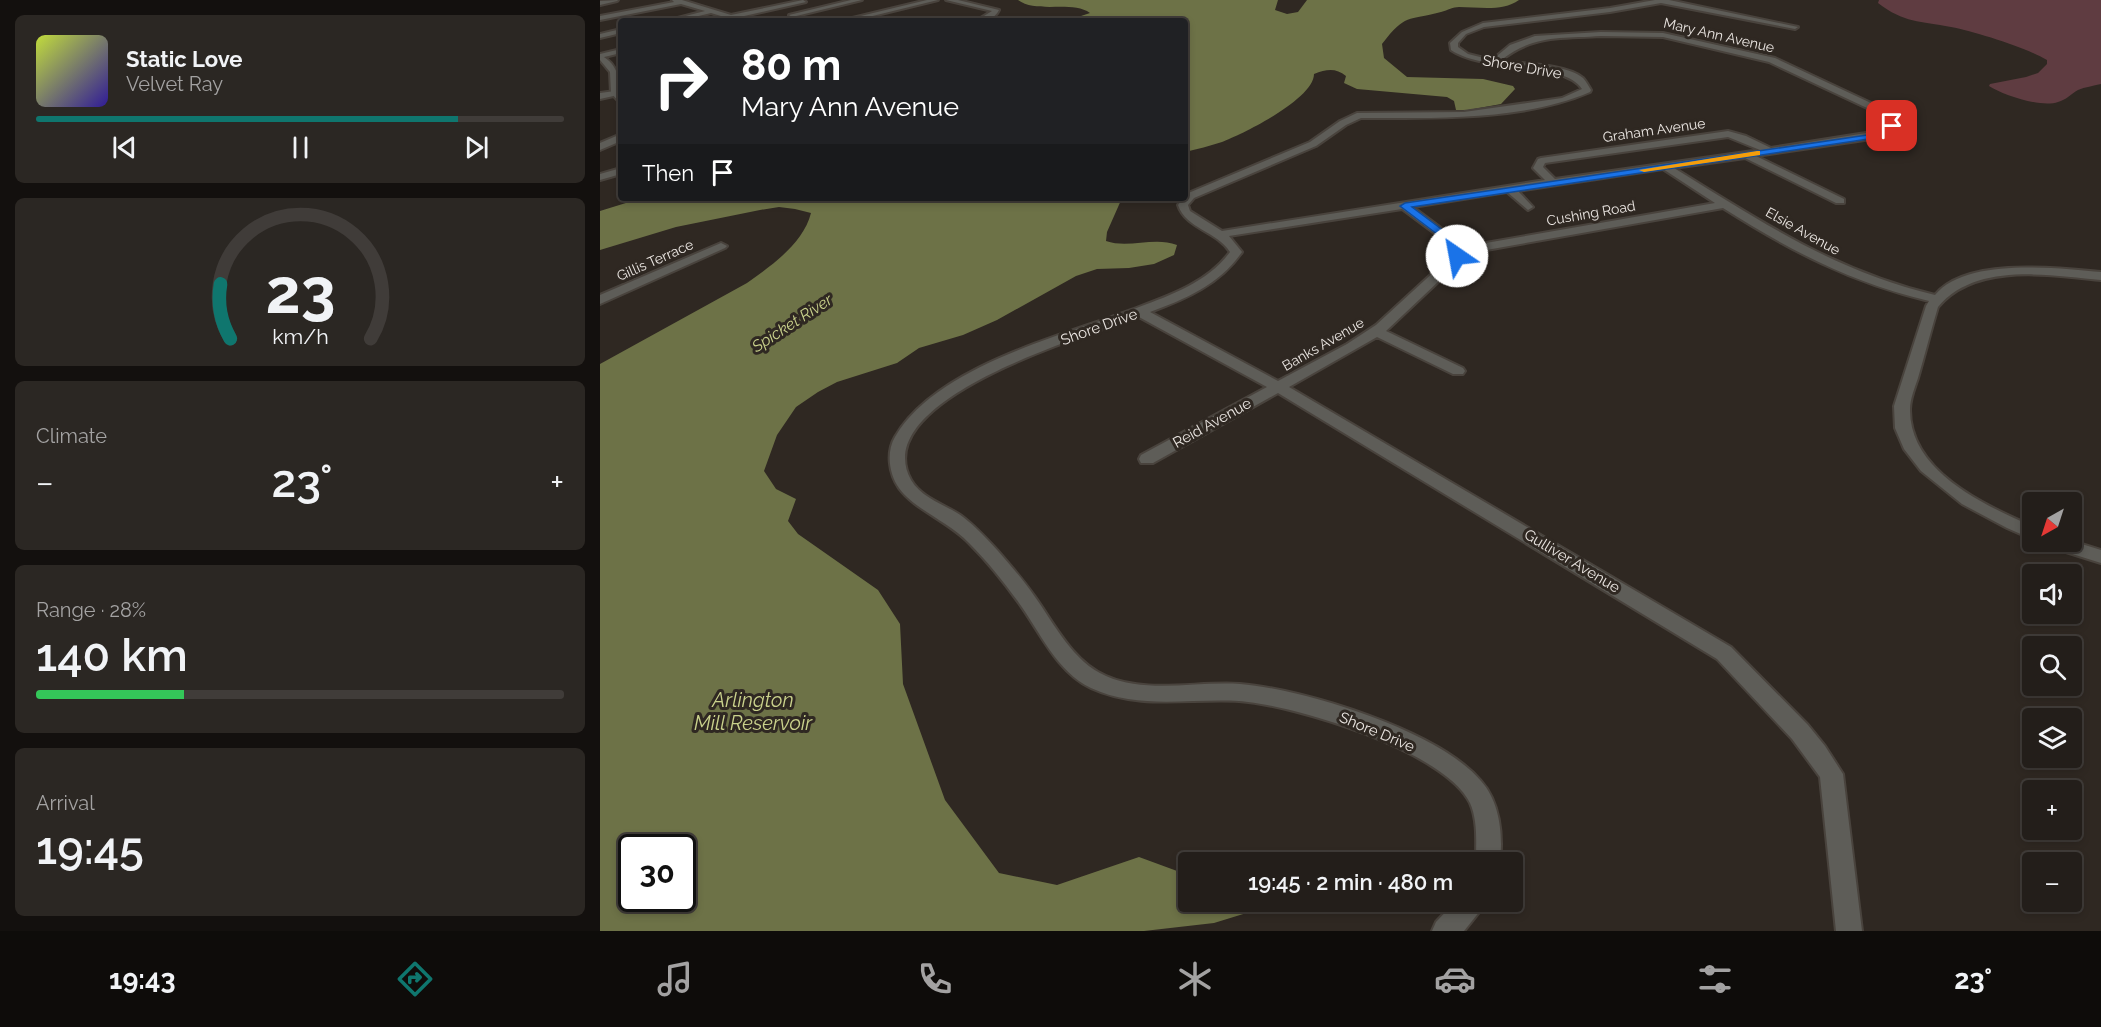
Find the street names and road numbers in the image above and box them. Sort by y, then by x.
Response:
street label: Mary Ann Avenue [1662,14,1776,56]
street label: Shore Drive [1481,51,1563,83]
street label: Graham Avenue [1602,115,1706,145]
street label: Cushing Road [1545,197,1637,229]
street label: Elsie Avenue [1763,204,1843,258]
street label: Gillis Terrace [614,236,696,284]
street label: Shore Drive [1058,305,1140,349]
street label: Banks Avenue [1279,314,1367,374]
street label: Reid Avenue [1170,394,1255,452]
street label: Gulliver Avenue [1521,525,1623,597]
street label: Shore Drive [1337,708,1418,756]

